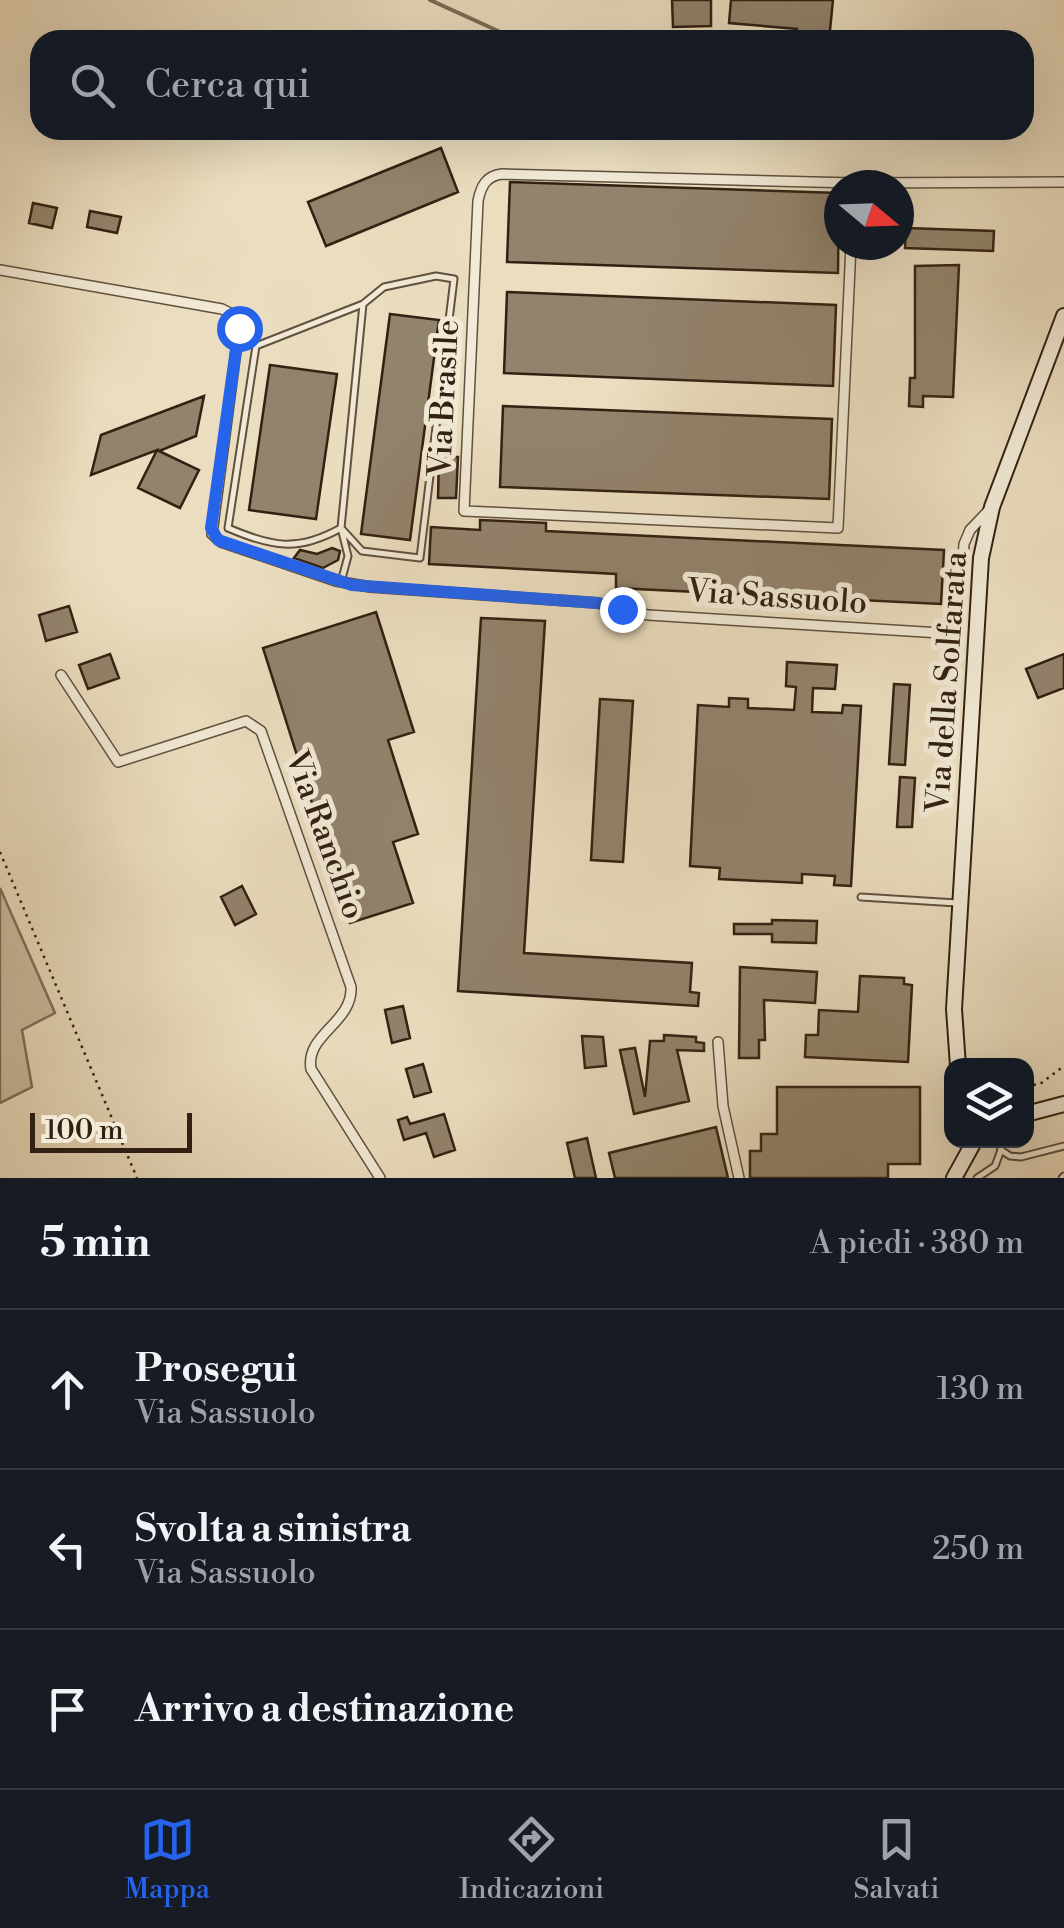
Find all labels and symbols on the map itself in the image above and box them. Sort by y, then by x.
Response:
north arrow [824,170,914,260]
route start [217,306,263,352]
street label: Via Brasile [420,319,468,478]
street label: Via della Solfarata [918,549,976,815]
street label: Via Sassuolo [684,571,869,623]
route end [600,587,646,633]
street label: Via Ranchio [276,744,374,925]
scale bar [30,1108,192,1152]

